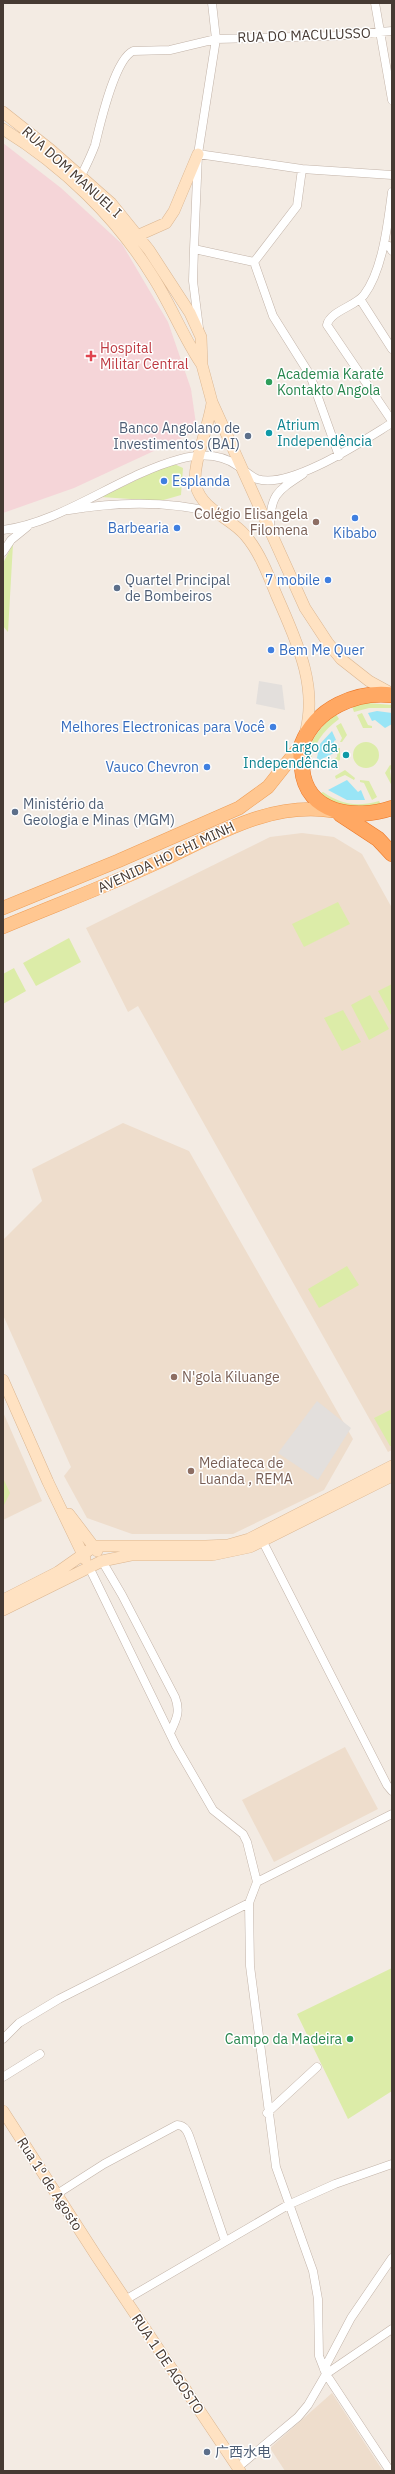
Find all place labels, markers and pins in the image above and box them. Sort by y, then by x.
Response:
place label: Hospital Militar Central [100,339,189,373]
marker: Hospital Militar Central [85,350,97,362]
place label: Academia Karaté Kontakto Angola [277,365,384,399]
marker: Academia Karaté Kontakto Angola [264,377,274,387]
place label: Atrium Independência [277,416,372,450]
place label: Banco Angolano de Investimentos (BAI) [113,419,240,453]
marker: Atrium Independência [264,428,274,438]
marker: Banco Angolano de Investimentos (BAI) [243,431,253,441]
place label: Esplanda [172,472,230,490]
marker: Esplanda [159,476,169,486]
place label: Colégio Elisangela Filomena [194,505,309,539]
marker: Kibabo [350,513,360,523]
marker: Colégio Elisangela Filomena [311,517,321,527]
place label: Barbearia [108,519,170,537]
marker: Barbearia [172,523,182,533]
place label: Kibabo [333,524,377,542]
place label: Quartel Principal de Bombeiros [125,571,230,605]
place label: 7 mobile [265,571,320,589]
marker: 7 mobile [323,575,333,585]
marker: Quartel Principal de Bombeiros [112,583,122,593]
place label: Bem Me Quer [279,641,364,659]
marker: Bem Me Quer [266,645,276,655]
place label: Melhores Electronicas para Você [61,718,265,736]
marker: Melhores Electronicas para Você [268,722,278,732]
place label: Largo da Independência [243,738,339,772]
marker: Largo da Independência [341,750,351,760]
place label: Vauco Chevron [105,758,199,776]
marker: Vauco Chevron [202,762,212,772]
place label: Ministério da Geologia e Minas (MGM) [23,795,175,829]
marker: Ministério da Geologia e Minas (MGM) [10,807,20,817]
place label: N'gola Kiluange [182,1368,280,1386]
marker: N'gola Kiluange [169,1372,179,1382]
place label: Mediateca de Luanda , REMA [199,1454,293,1488]
marker: Mediateca de Luanda , REMA [186,1466,196,1476]
place label: Campo da Madeira [225,2030,343,2048]
marker: Campo da Madeira [345,2034,355,2044]
place label: 广西水电 [215,2443,271,2461]
marker: 广西水电 [202,2447,212,2457]

